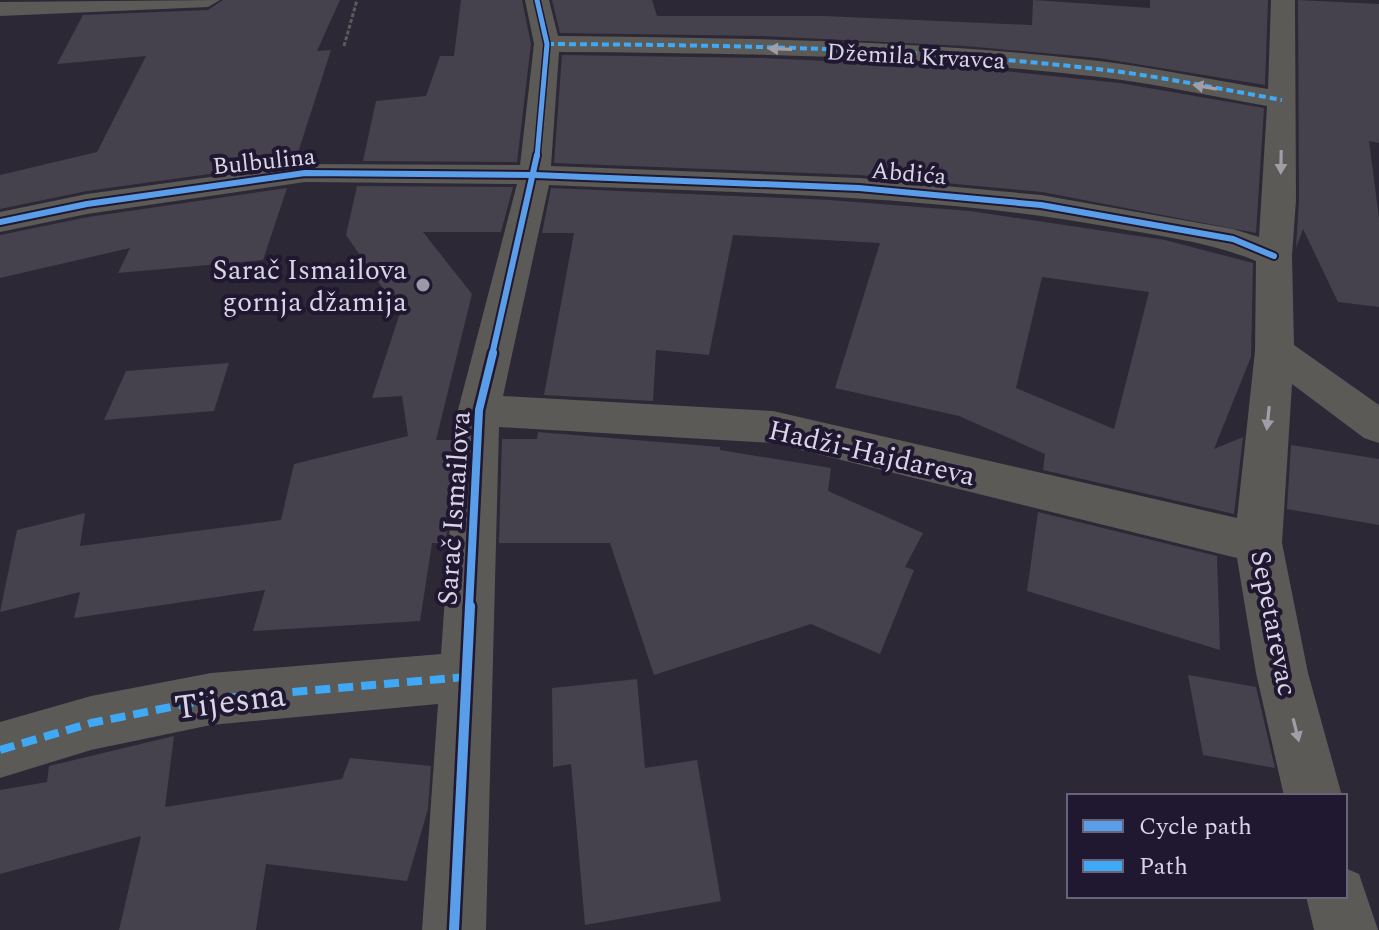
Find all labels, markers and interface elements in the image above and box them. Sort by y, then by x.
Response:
street label: Džemila Krvavca [826,34,1007,80]
one-way arrow [767,43,792,56]
one-way arrow [1193,81,1218,93]
street label: Bulbulina [211,139,318,185]
one-way arrow [1274,150,1287,175]
street label: Abdića [870,153,948,195]
place label: Sarač Ismailova gornja džamija [212,249,407,324]
marker: Sarač Ismailova gornja džamija [414,276,432,294]
one-way arrow [1261,406,1274,431]
street label: Sarač Ismailova [426,409,483,607]
street label: Hadži-Hajdareva [764,409,980,498]
street label: Sepetarevac [1238,547,1309,700]
street label: Tijesna [172,669,289,735]
one-way arrow [1290,717,1303,742]
legend [1067,794,1347,898]
text: Cycle path [1139,809,1252,845]
text: Path [1139,849,1188,885]

